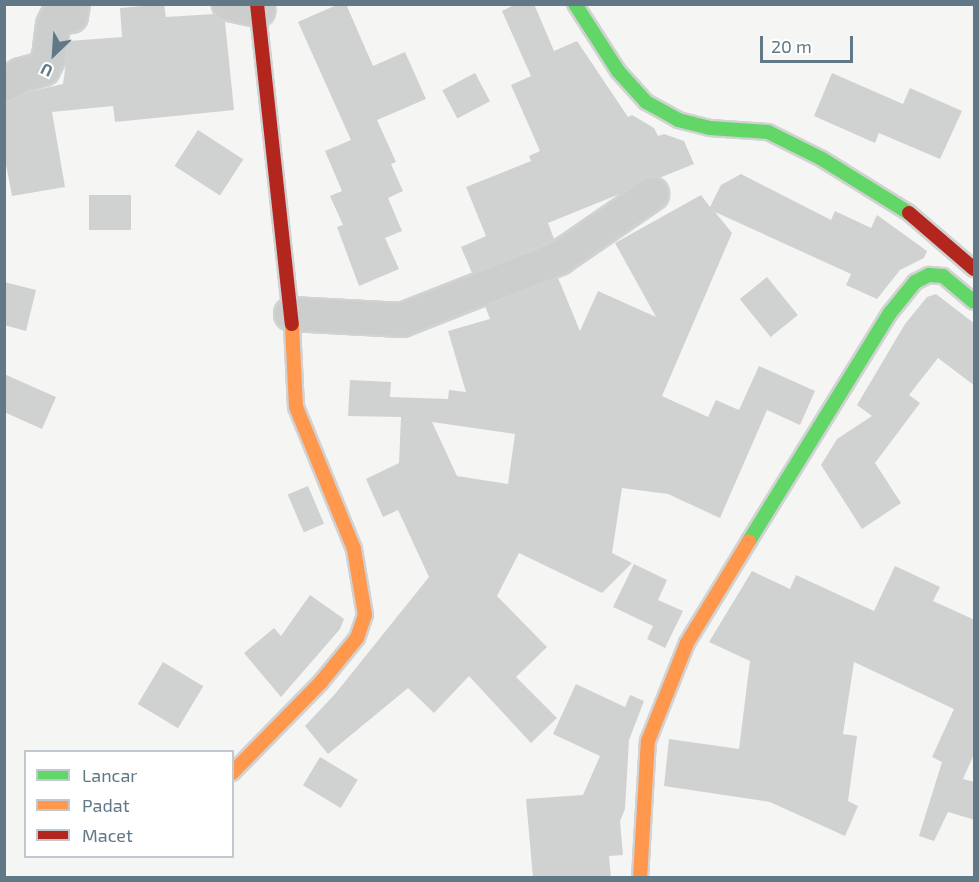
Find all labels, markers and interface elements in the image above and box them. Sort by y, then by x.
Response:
north arrow [24,24,84,84]
scale bar [763,24,856,62]
text: 20 m [771,35,812,57]
text: U [37,60,55,82]
legend [24,750,234,858]
text: Lancar [82,764,138,786]
text: Padat [82,794,129,816]
text: Macet [82,824,133,846]

